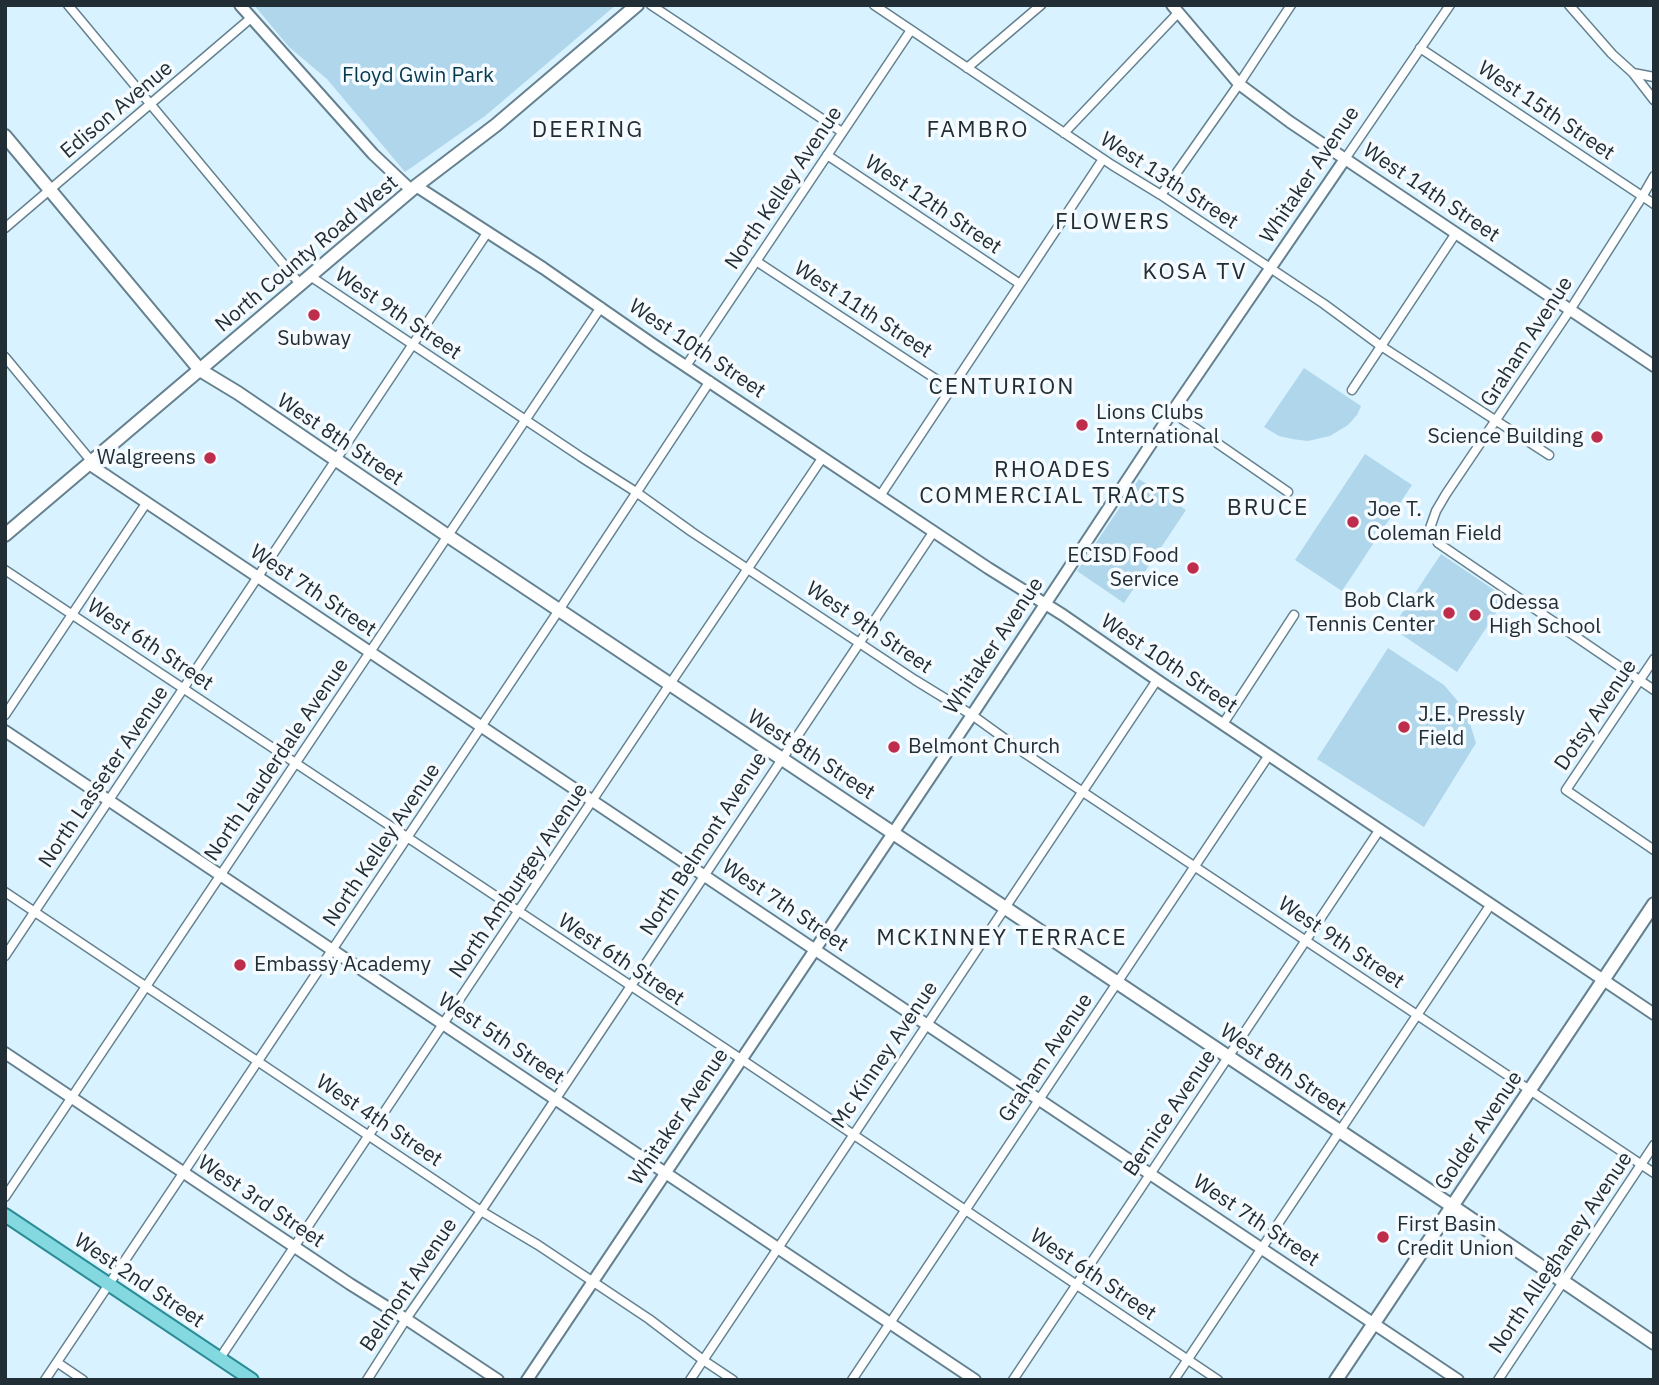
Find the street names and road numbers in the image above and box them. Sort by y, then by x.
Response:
street label: Edison Avenue [56,56,178,164]
street label: West 15th Street [1473,56,1619,166]
street label: North Kelley Avenue [720,102,848,274]
street label: Whitaker Avenue [1255,102,1365,248]
street label: West 13th Street [1095,127,1243,235]
street label: West 14th Street [1358,138,1504,248]
street label: West 12th Street [860,150,1006,260]
street label: North County Road West [211,170,403,338]
street label: West 11th Street [789,256,937,364]
street label: West 9th Street [330,263,466,365]
street label: Graham Avenue [1476,272,1578,412]
street label: West 10th Street [624,294,770,404]
street label: West 8th Street [272,389,408,491]
street label: West 7th Street [245,540,381,642]
street label: Whitaker Avenue [939,573,1049,719]
street label: West 9th Street [801,577,937,679]
street label: West 6th Street [82,594,218,696]
street label: West 10th Street [1096,609,1242,719]
street label: North Lauderdale Avenue [200,654,354,866]
street label: Dotsy Avenue [1550,655,1642,775]
street label: North Lasseter Avenue [34,681,174,873]
street label: West 8th Street [743,704,879,806]
street label: North Belmont Avenue [635,747,773,941]
street label: North Kelley Avenue [318,759,446,931]
street label: North Amburgey Avenue [444,779,594,983]
street label: West 7th Street [717,855,853,957]
street label: West 9th Street [1273,892,1409,994]
street label: West 6th Street [553,909,689,1011]
street label: Mc Kinney Avenue [826,977,944,1133]
street label: West 5th Street [433,988,569,1090]
street label: Graham Avenue [994,989,1098,1127]
street label: West 8th Street [1215,1019,1351,1121]
street label: Whitaker Avenue [624,1044,734,1190]
street label: Bernice Avenue [1118,1045,1222,1181]
street label: Golder Avenue [1430,1067,1528,1195]
street label: West 4th Street [311,1070,447,1172]
street label: North Alleghaney Avenue [1484,1147,1638,1359]
street label: West 3rd Street [193,1150,329,1254]
street label: West 7th Street [1188,1170,1324,1272]
street label: Belmont Avenue [355,1214,463,1356]
street label: West 6th Street [1025,1224,1161,1326]
street label: West 2nd Street [69,1228,209,1334]

